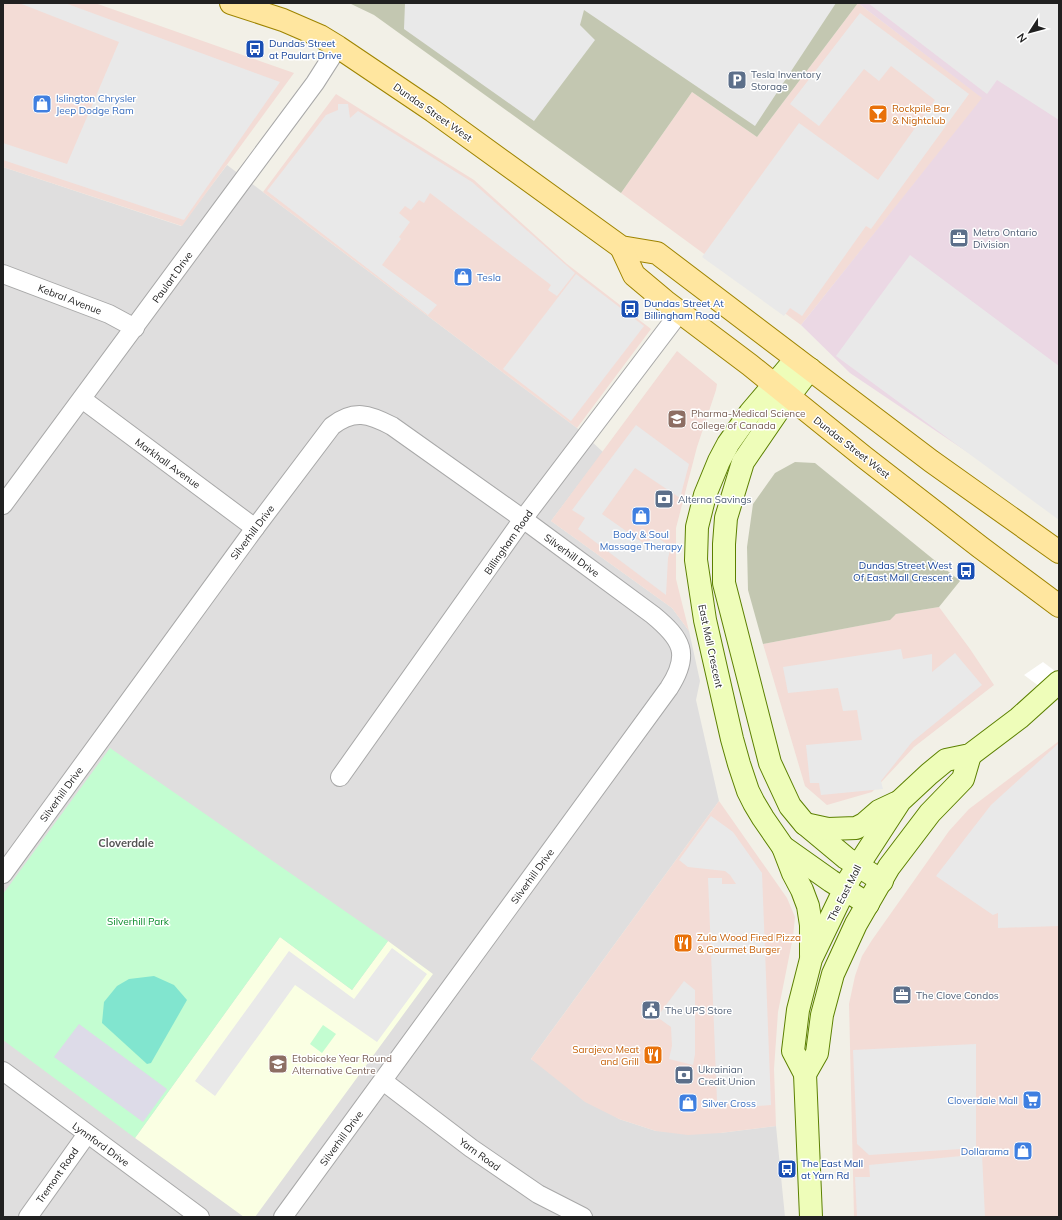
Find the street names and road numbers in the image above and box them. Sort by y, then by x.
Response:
street label: Dundas Street West [391,80,475,145]
street label: Paulart Drive [149,249,195,306]
street label: Kebral Avenue [36,281,103,318]
street label: Dundas Street West [811,414,893,482]
street label: Markhall Avenue [133,435,203,491]
street label: Silverhill Drive [228,502,277,562]
street label: Billingham Road [481,507,536,577]
street label: Silverhill Drive [542,531,602,580]
street label: East Mall Crescent [695,603,726,690]
street label: Silverhill Drive [37,764,86,824]
street label: Silverhill Drive [508,846,557,906]
street label: The East Mall [825,863,864,924]
street label: Silverhill Drive [317,1108,366,1168]
street label: Lynnford Drive [70,1119,132,1169]
street label: Yarn Road [456,1134,503,1174]
street label: Tremont Road [33,1145,81,1206]

